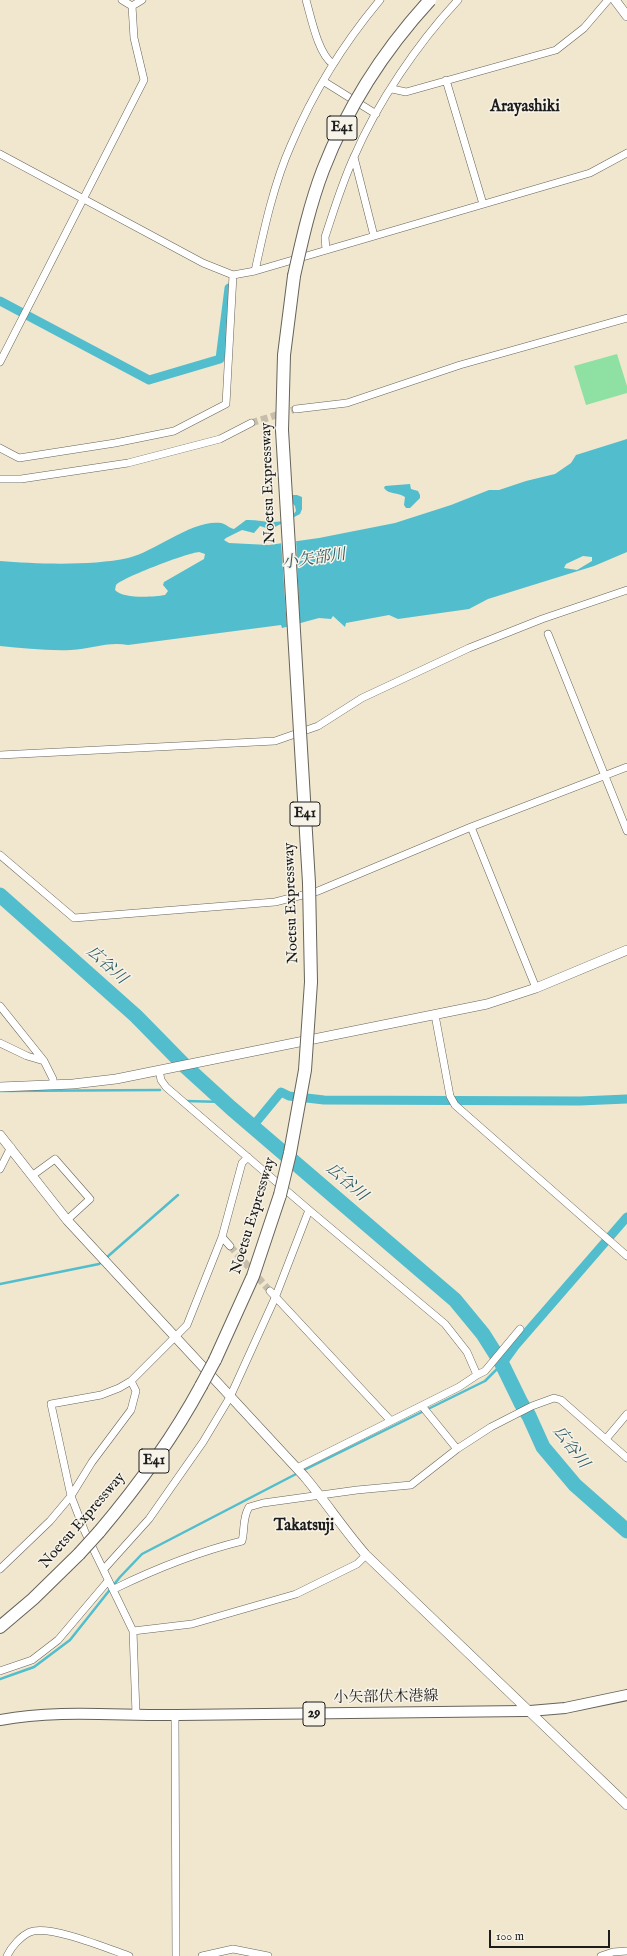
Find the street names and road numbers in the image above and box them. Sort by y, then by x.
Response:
road number: E41 [327,116,357,140]
street label: Noetsu Expressway [258,422,280,544]
road number: E41 [290,802,320,826]
street label: Noetsu Expressway [281,842,303,964]
street label: Noetsu Expressway [228,1155,280,1277]
road number: E41 [139,1449,169,1473]
street label: Noetsu Expressway [36,1469,130,1573]
street label: 小矢部伏木港線 [333,1688,439,1708]
road number: 29 [303,1702,325,1726]

